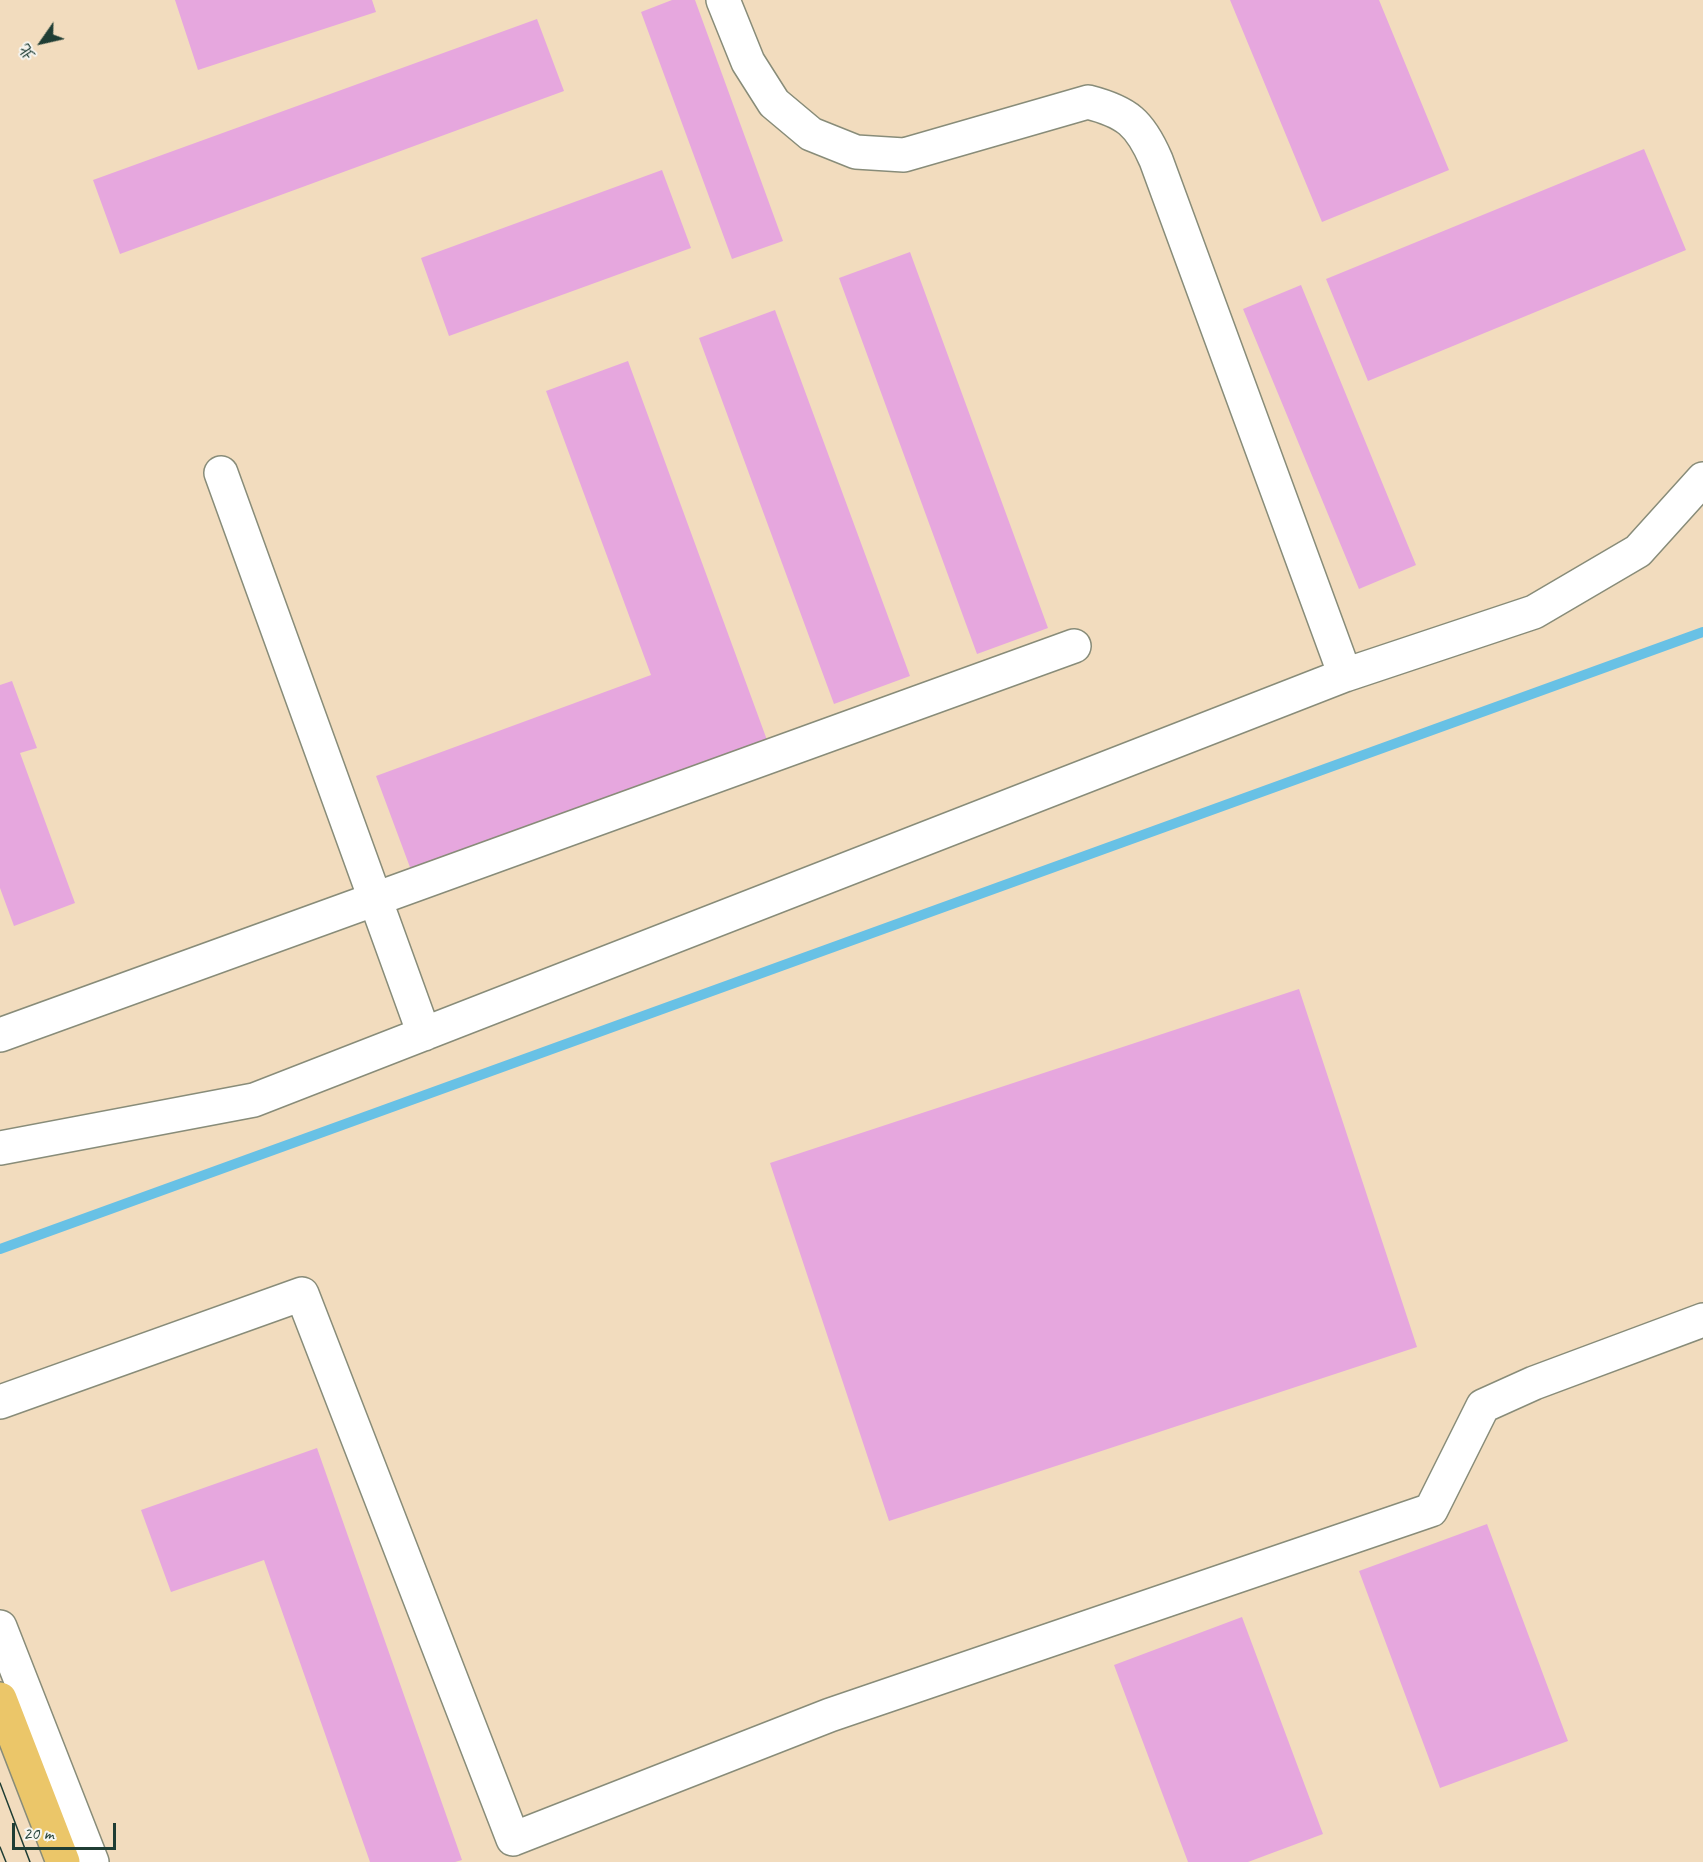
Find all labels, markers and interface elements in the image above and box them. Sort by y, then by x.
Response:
north arrow [12,12,72,72]
text: 北 [14,40,40,64]
scale bar [15,1811,118,1849]
text: 20 m [23,1822,54,1844]

